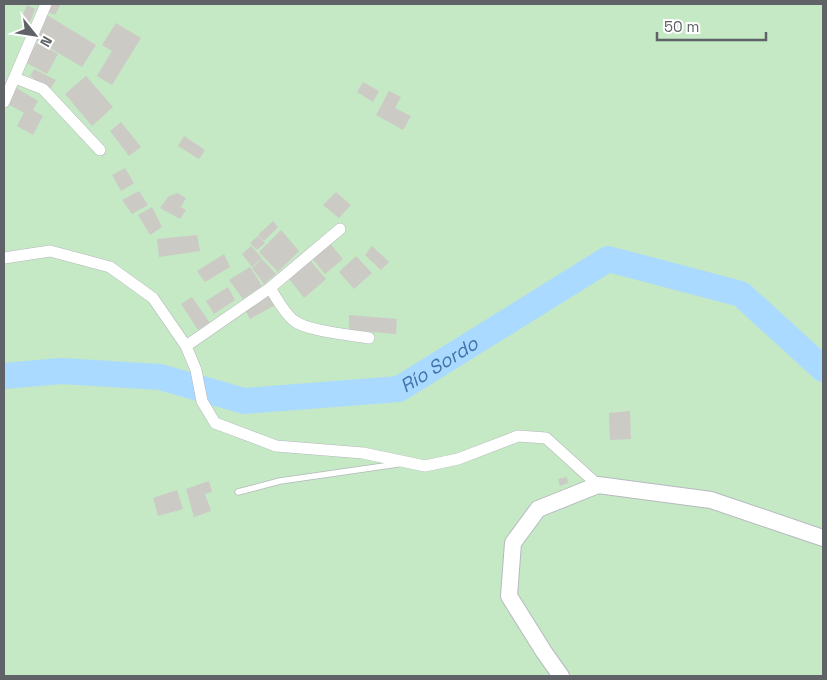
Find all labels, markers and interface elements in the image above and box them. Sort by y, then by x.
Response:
north arrow [10,10,60,60]
scale bar [657,10,766,42]
text: 50 m [664,17,699,36]
text: N [36,33,56,50]
water label: Río Sordo [395,330,484,398]

